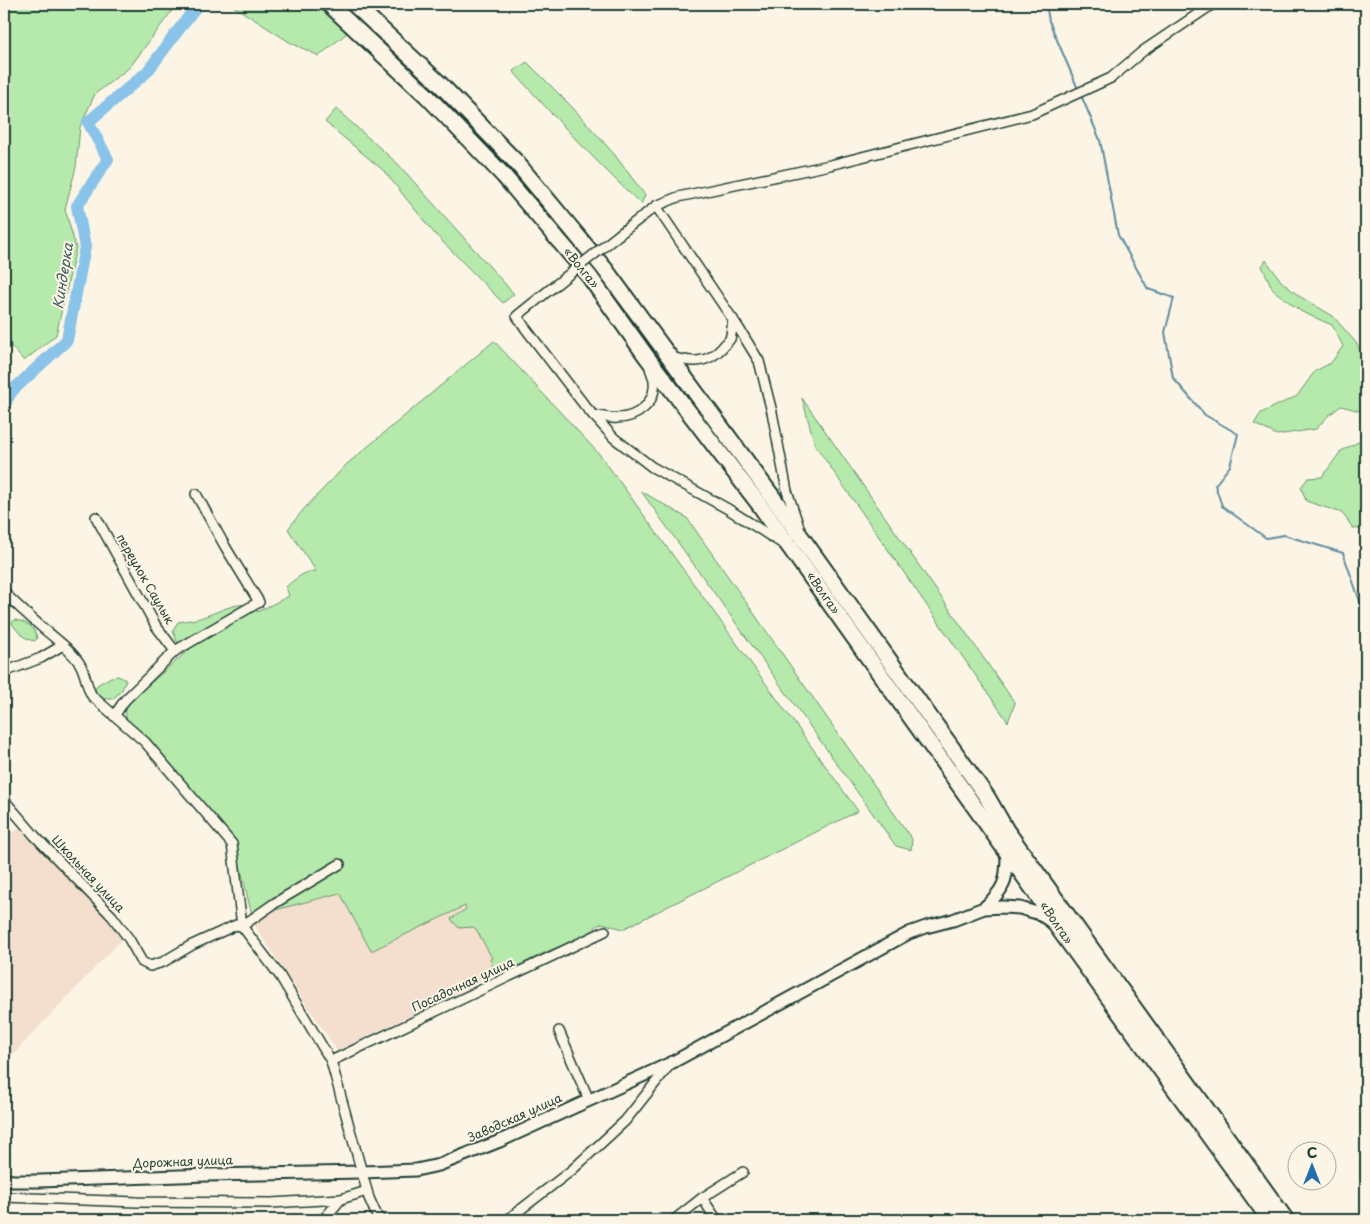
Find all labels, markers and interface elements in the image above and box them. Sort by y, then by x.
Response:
water label: Киндерка [47,240,78,311]
street label: «Волга» [560,243,604,292]
street label: переулок Саулык [113,530,180,628]
street label: «Волга» [803,567,845,617]
street label: Школьная улица [48,831,130,916]
street label: «Волга» [1036,897,1078,948]
street label: Посадочная улица [408,952,517,1016]
street label: Заводская улица [465,1088,565,1146]
north arrow [1288,1142,1338,1192]
text: С [1307,1142,1317,1163]
street label: Дорожная улица [132,1150,234,1172]

